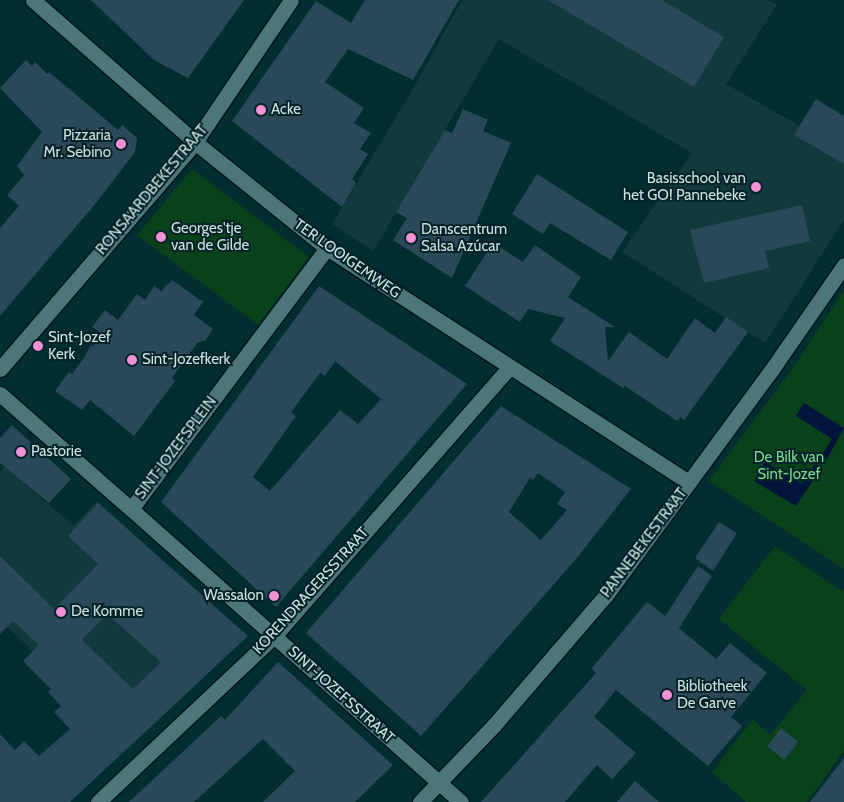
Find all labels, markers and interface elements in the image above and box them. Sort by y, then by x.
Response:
place label: Acke [271,101,301,119]
marker: Acke [255,104,267,116]
street label: RONSAARDBEKESTRAAT [92,121,212,259]
place label: Pizzaria Mr. Sebino [44,126,111,161]
marker: Pizzaria Mr. Sebino [115,138,127,150]
place label: Basisschool van het GO! Pannebeke [623,169,746,204]
marker: Basisschool van het GO! Pannebeke [750,181,762,193]
street label: TER LOOIGEMWEG [290,216,404,302]
place label: Georges'tje van de Gilde [171,219,249,254]
place label: Danscentrum Salsa Azúcar [421,220,507,255]
marker: Georges'tje van de Gilde [155,231,167,243]
marker: Danscentrum Salsa Azúcar [405,232,417,244]
place label: Sint-Jozef Kerk [48,328,111,363]
marker: Sint-Jozef Kerk [32,340,44,352]
place label: Sint-Jozefkerk [142,351,230,369]
marker: Sint-Jozefkerk [126,354,138,366]
street label: SINT-JOZEFSPLEIN [132,393,220,503]
place label: Pastorie [31,443,82,461]
marker: Pastorie [15,446,27,458]
park label: De Bilk van Sint-Jozef [754,448,824,483]
street label: PANNEBEKESTRAAT [597,485,691,601]
street label: KORENDRAGERSSTRAAT [249,524,373,658]
place label: Wassalon [203,587,264,605]
marker: Wassalon [268,590,280,602]
place label: De Komme [71,603,143,621]
marker: De Komme [55,606,67,618]
street label: SINT-JOZEFSSTRAAT [284,643,398,747]
place label: Bibliotheek De Garve [677,677,747,712]
marker: Bibliotheek De Garve [661,689,673,701]

